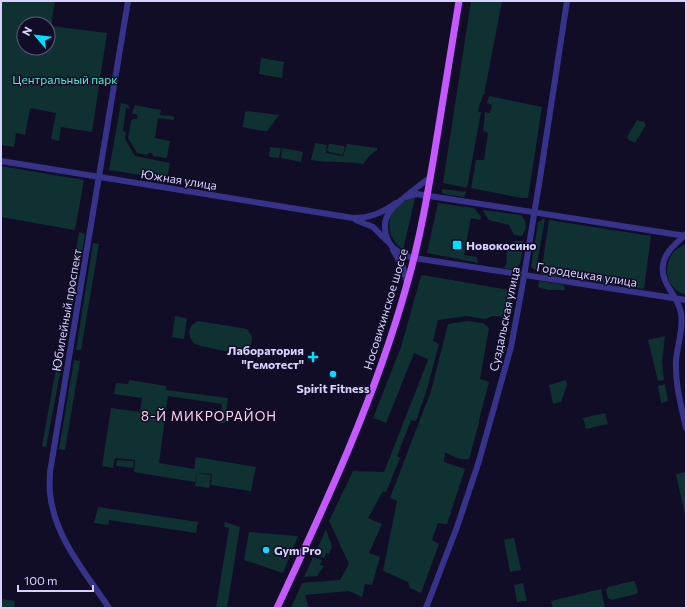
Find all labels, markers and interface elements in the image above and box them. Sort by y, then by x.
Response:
north arrow [16,16,56,56]
text: N [19,24,34,38]
park label: Центральный парк [12,72,118,86]
street label: Южная улица [140,166,218,192]
place label: Новокосино [466,238,537,252]
marker: Новокосино [451,239,463,251]
street label: Юбилейный проспект [48,247,84,372]
street label: Носовихинское шоссе [360,247,410,371]
street label: Городецкая улица [536,259,638,289]
street label: Суздальская улица [486,266,522,372]
place label: Лаборатория "Гемотест" [227,343,304,371]
marker: Лаборатория "Гемотест" [307,351,319,363]
marker: Spirit Fitness [328,369,338,379]
place label: Spirit Fitness [296,381,370,395]
district label: 8-Й МИКРОРАЙОН [141,408,277,424]
place label: Gym Pro [274,543,322,557]
marker: Gym Pro [261,545,271,555]
scale bar [18,567,93,593]
text: 100 m [24,573,58,587]

